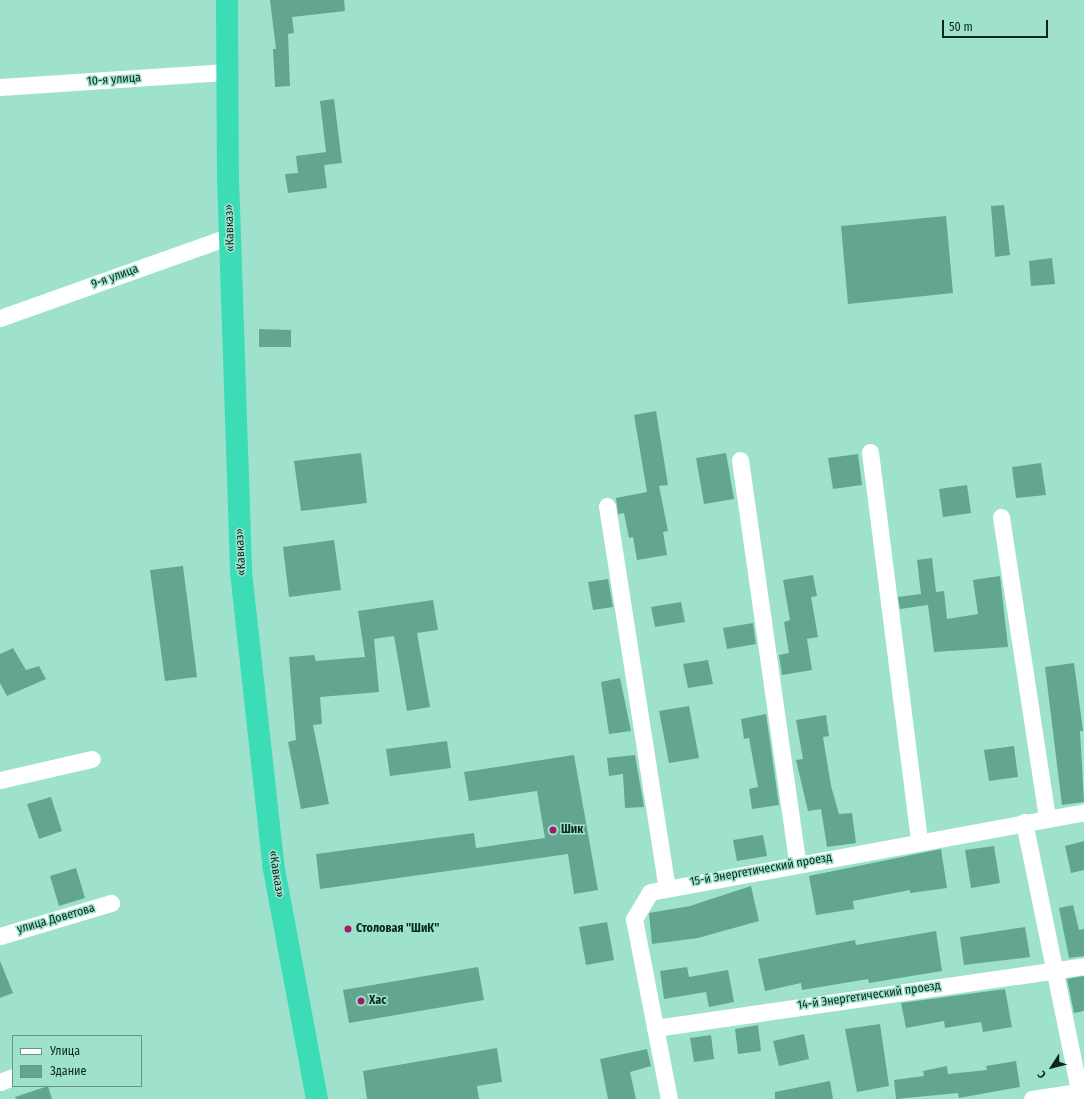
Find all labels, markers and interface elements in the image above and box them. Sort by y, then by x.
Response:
scale bar [944,12,1050,38]
text: 50 m [949,20,973,34]
street label: 10-я улица [87,71,141,89]
street label: «Кавказ» [222,204,238,252]
street label: 9-я улица [90,262,140,292]
street label: «Кавказ» [233,528,249,576]
place label: Шик [561,823,583,837]
marker: Шик [548,825,558,835]
street label: «Кавказ» [265,849,287,899]
street label: 15-й Энергетический проезд [689,850,833,890]
street label: улица Доветова [15,901,97,937]
place label: Столовая "ШиК" [356,922,439,936]
marker: Столовая "ШиК" [343,924,353,934]
street label: 14-й Энергетический проезд [797,979,941,1013]
place label: Хас [369,994,386,1008]
marker: Хас [356,996,366,1006]
legend [12,1035,142,1087]
text: Улица [50,1044,80,1058]
north arrow [1032,1047,1072,1087]
text: Здание [50,1064,86,1078]
text: С [1035,1068,1049,1081]

